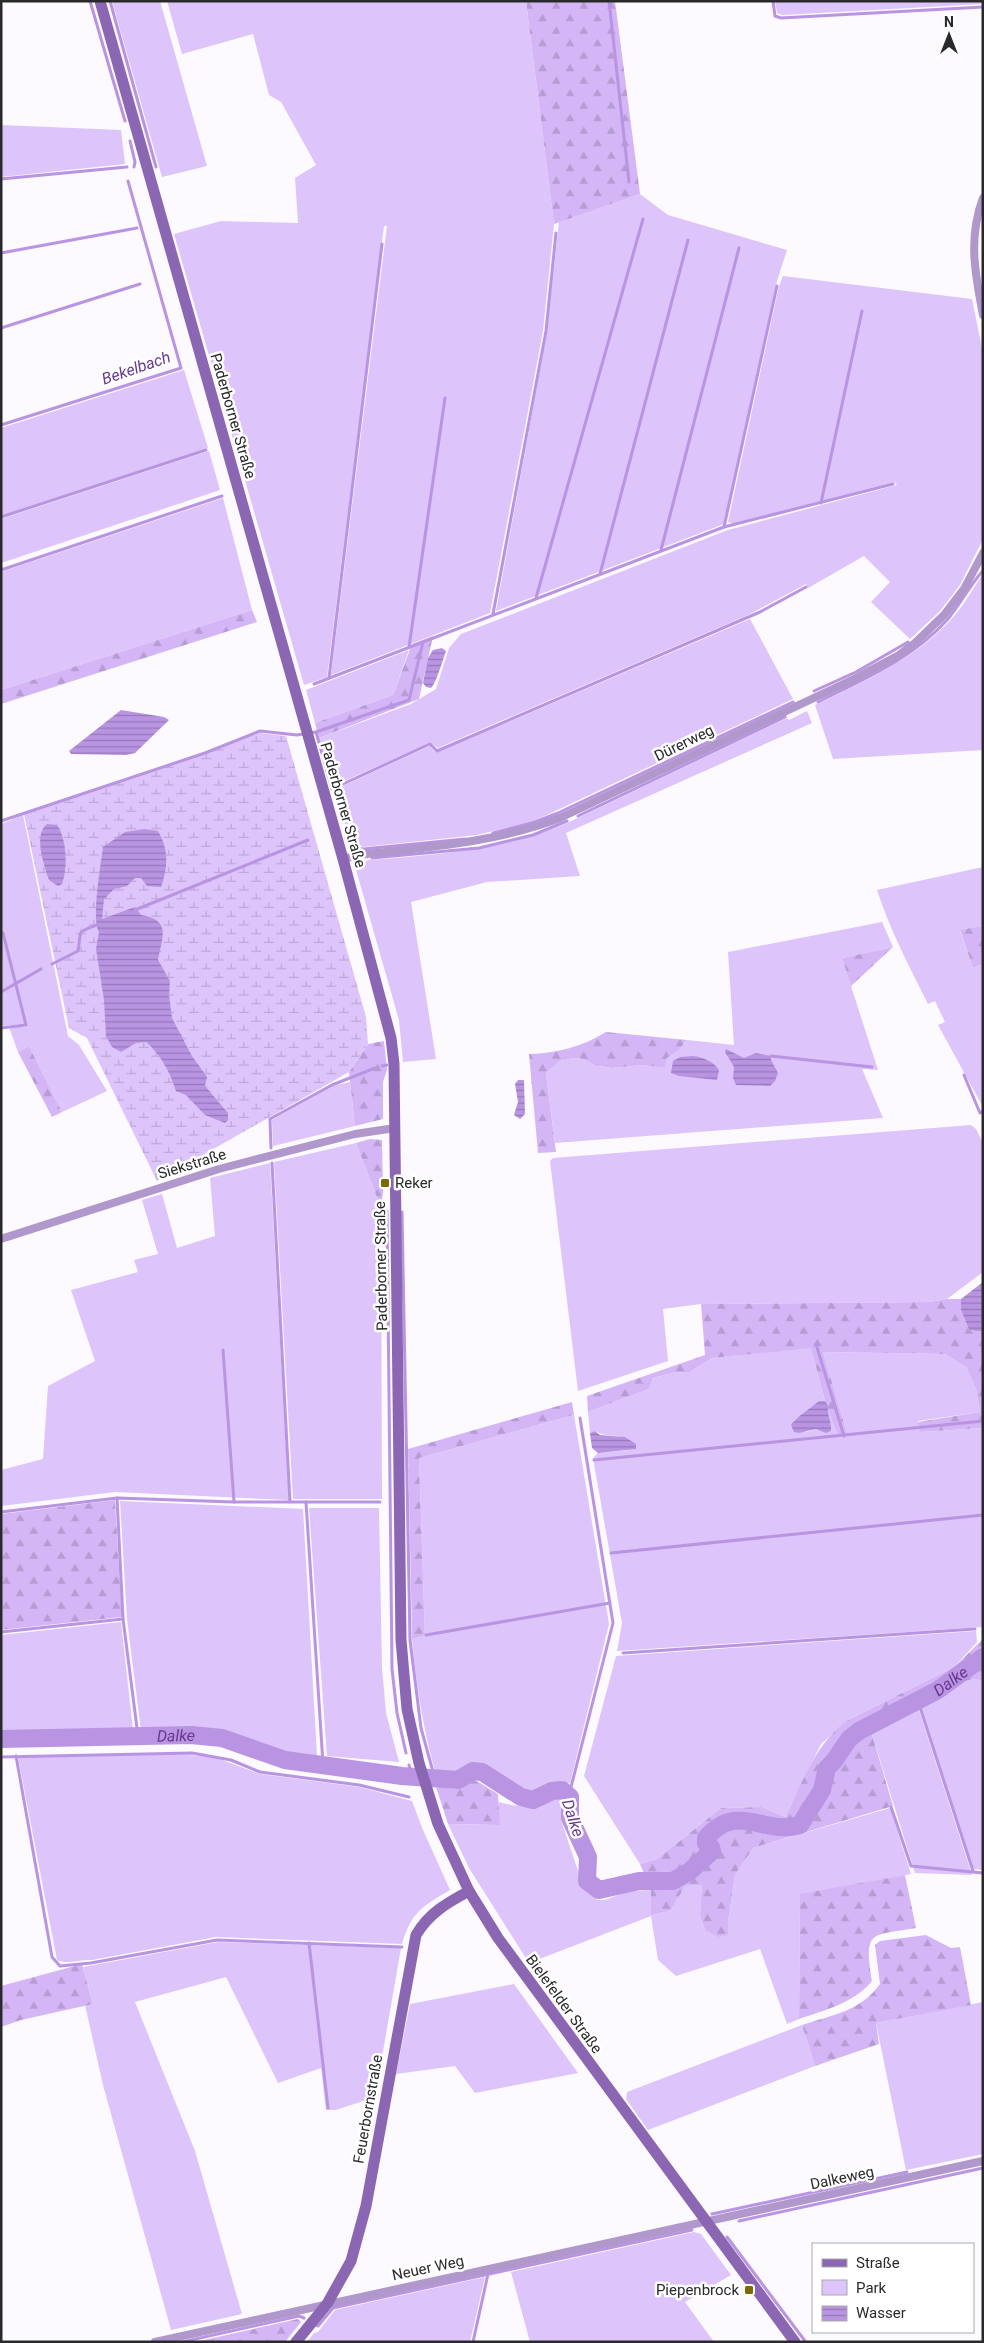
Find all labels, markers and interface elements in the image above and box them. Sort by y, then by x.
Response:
north arrow [924,10,974,60]
text: N [944,14,954,30]
water label: Bekelbach [99,347,173,389]
street label: Paderborner Straße [206,351,260,481]
street label: Dürerweg [651,721,717,765]
street label: Paderborner Straße [316,740,370,870]
street label: Siekstraße [156,1145,228,1183]
place label: Reker [395,1174,433,1192]
marker: Reker [379,1177,391,1189]
street label: Paderborner Straße [371,1201,391,1331]
water label: Dalke [929,1662,971,1700]
water label: Dalke [157,1725,196,1745]
water label: Dalke [558,1797,588,1839]
street label: Bielefelder Straße [522,1951,606,2057]
street label: Feuerbornstraße [350,2053,386,2165]
street label: Dalkeweg [808,2162,876,2194]
legend [812,2243,974,2333]
street label: Neuer Weg [390,2252,466,2284]
text: Straße [856,2254,900,2272]
text: Park [856,2279,887,2297]
place label: Piepenbrock [656,2281,739,2299]
marker: Piepenbrock [743,2284,755,2296]
text: Wasser [856,2304,906,2322]

